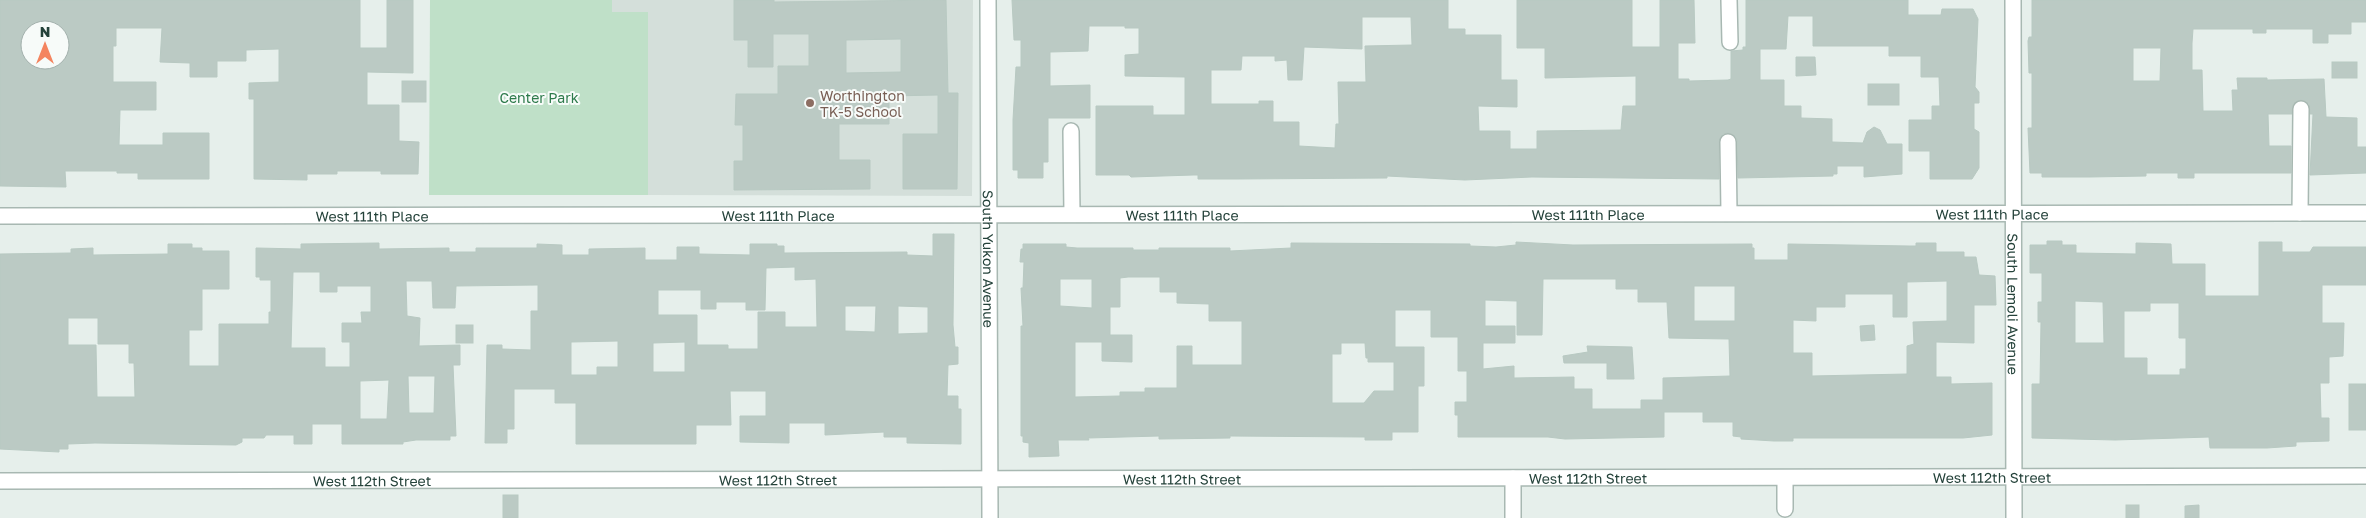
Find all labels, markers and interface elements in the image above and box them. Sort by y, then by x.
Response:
north arrow [20,20,70,70]
text: N [40,23,50,40]
place label: Worthington TK-5 School [820,87,905,120]
park label: Center Park [499,89,579,106]
marker: Worthington TK-5 School [804,97,816,109]
street label: South Yukon Avenue [980,190,998,328]
street label: West 111th Place [1531,205,1645,223]
street label: West 111th Place [1935,205,2049,222]
street label: West 111th Place [721,206,835,224]
street label: West 111th Place [1125,206,1239,223]
street label: West 111th Place [315,207,429,224]
street label: South Lemoli Avenue [2005,233,2022,375]
street label: West 112th Street [1933,468,2051,485]
street label: West 112th Street [1529,469,1647,486]
street label: West 112th Street [1123,470,1241,487]
street label: West 112th Street [719,471,837,488]
street label: West 112th Street [313,472,431,489]

